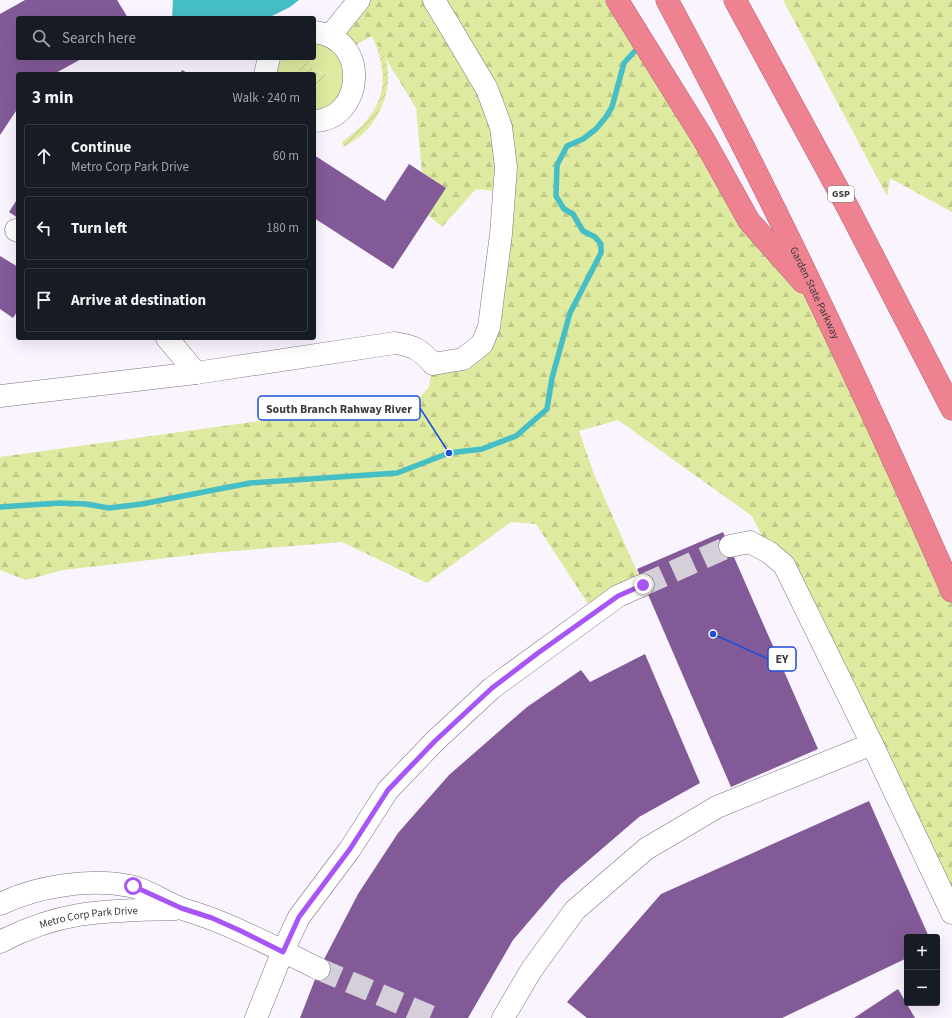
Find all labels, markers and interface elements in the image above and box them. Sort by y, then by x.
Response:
search box [16,16,316,60]
icon: search [30,27,52,49]
text: Search here [62,28,136,49]
text: 3 min [32,86,73,110]
text: Walk · 240 m [232,89,300,107]
text: Continue [71,137,131,158]
icon: ahead [33,145,55,167]
text: 60 m [273,147,299,165]
text: Metro Corp Park Drive [71,158,189,176]
road number: GSP [828,186,854,202]
icon: left [33,217,55,239]
text: Turn left [71,218,127,239]
text: 180 m [266,219,299,237]
street label: Garden State Parkway [787,244,844,341]
icon: arrive [33,289,55,311]
text: Arrive at destination [71,290,206,311]
callout: South Branch Rahway River [258,396,420,420]
text: South Branch Rahway River [266,401,412,418]
route end [634,576,652,594]
callout: EY [768,647,796,671]
text: EY [776,651,789,668]
route start [124,877,142,895]
street label: Metro Corp Park Drive [37,902,139,932]
map controls [904,934,940,1006]
button: + [904,934,940,970]
button: − [904,970,940,1006]

